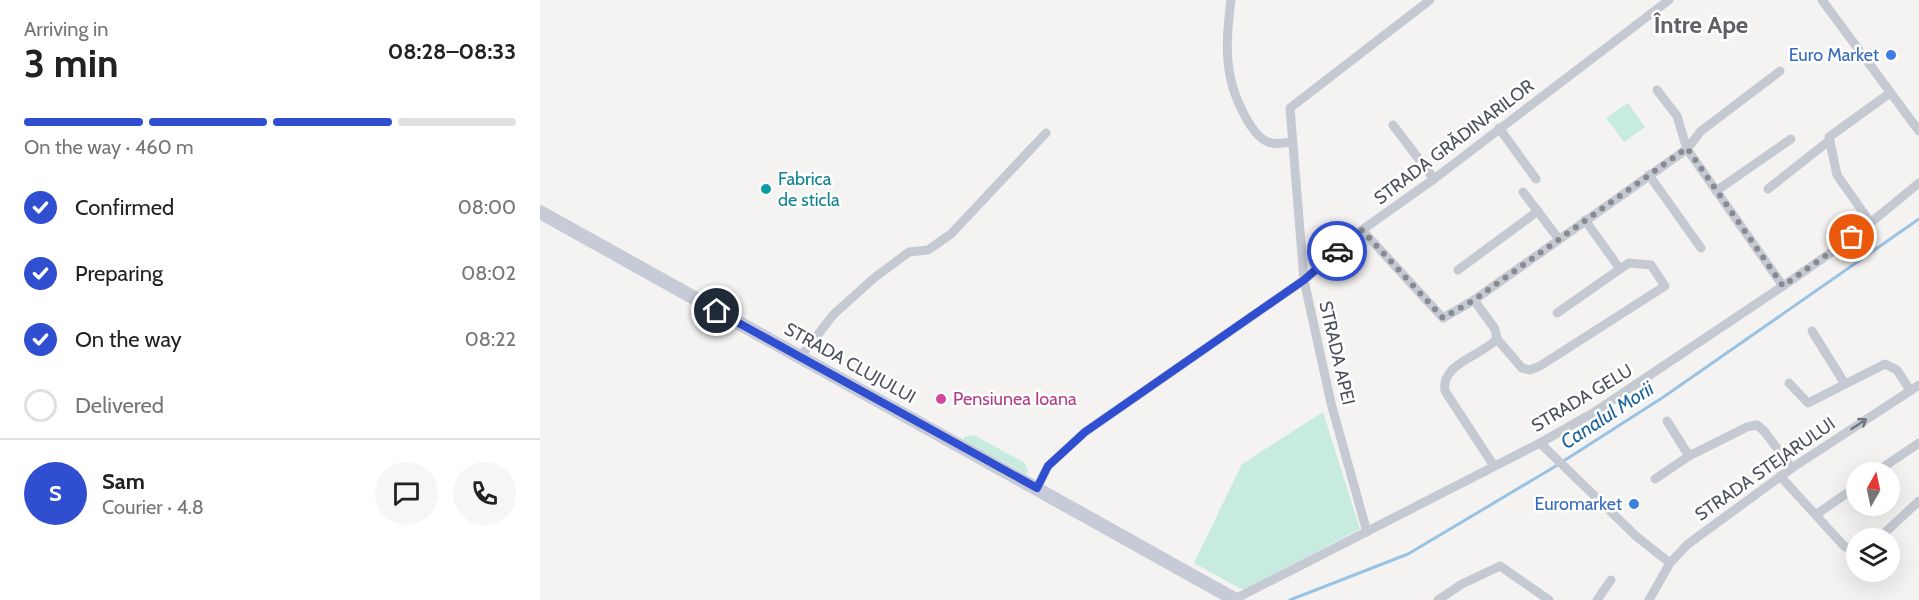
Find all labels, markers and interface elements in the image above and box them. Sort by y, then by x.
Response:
district label: Între Ape [1654,10,1748,39]
text: Arriving in [24,17,108,41]
text: 08:28–08:33 [388,38,516,65]
text: 3 min [24,39,119,87]
place label: Euro Market [1789,44,1879,66]
marker: Euro Market [1884,48,1898,62]
street label: STRADA GRĂDINARILOR [1370,75,1538,209]
text: On the way · 460 m [24,135,194,159]
place label: Fabrica de sticla [778,168,840,211]
marker: Fabrica de sticla [759,182,773,196]
icon: check [24,191,57,224]
text: Confirmed [75,194,174,221]
text: 08:00 [458,195,516,219]
pin [1826,211,1877,262]
icon: bag [1835,220,1868,253]
courier [1307,221,1367,281]
icon: car [1321,235,1354,268]
icon: check [24,257,57,290]
text: Preparing [75,260,163,287]
text: 08:02 [461,261,516,285]
pin [691,285,742,336]
icon: home [700,294,733,327]
street label: STRADA APEI [1314,299,1360,407]
street label: STRADA CLUJULUI [780,318,920,408]
icon: check [24,323,57,356]
text: On the way [75,326,182,353]
text: 08:22 [465,327,516,351]
street label: STRADA GELU [1528,359,1636,437]
water label: Canalul Morii [1556,376,1659,454]
place label: Pensiunea Ioana [953,388,1077,410]
text: Delivered [75,392,164,419]
marker: Pensiunea Ioana [934,392,948,406]
street label: STRADA STEJARULUI [1691,412,1839,526]
one-way arrow [1850,418,1866,430]
button: chat [375,462,438,525]
button: phone [453,462,516,525]
north arrow [1846,462,1900,516]
map controls [1846,462,1900,582]
text: Sam [102,468,145,495]
text: S [49,480,62,507]
place label: Euromarket [1535,493,1622,515]
text: Courier · 4.8 [102,495,204,519]
marker: Euromarket [1627,497,1641,511]
button: layers [1846,528,1900,582]

